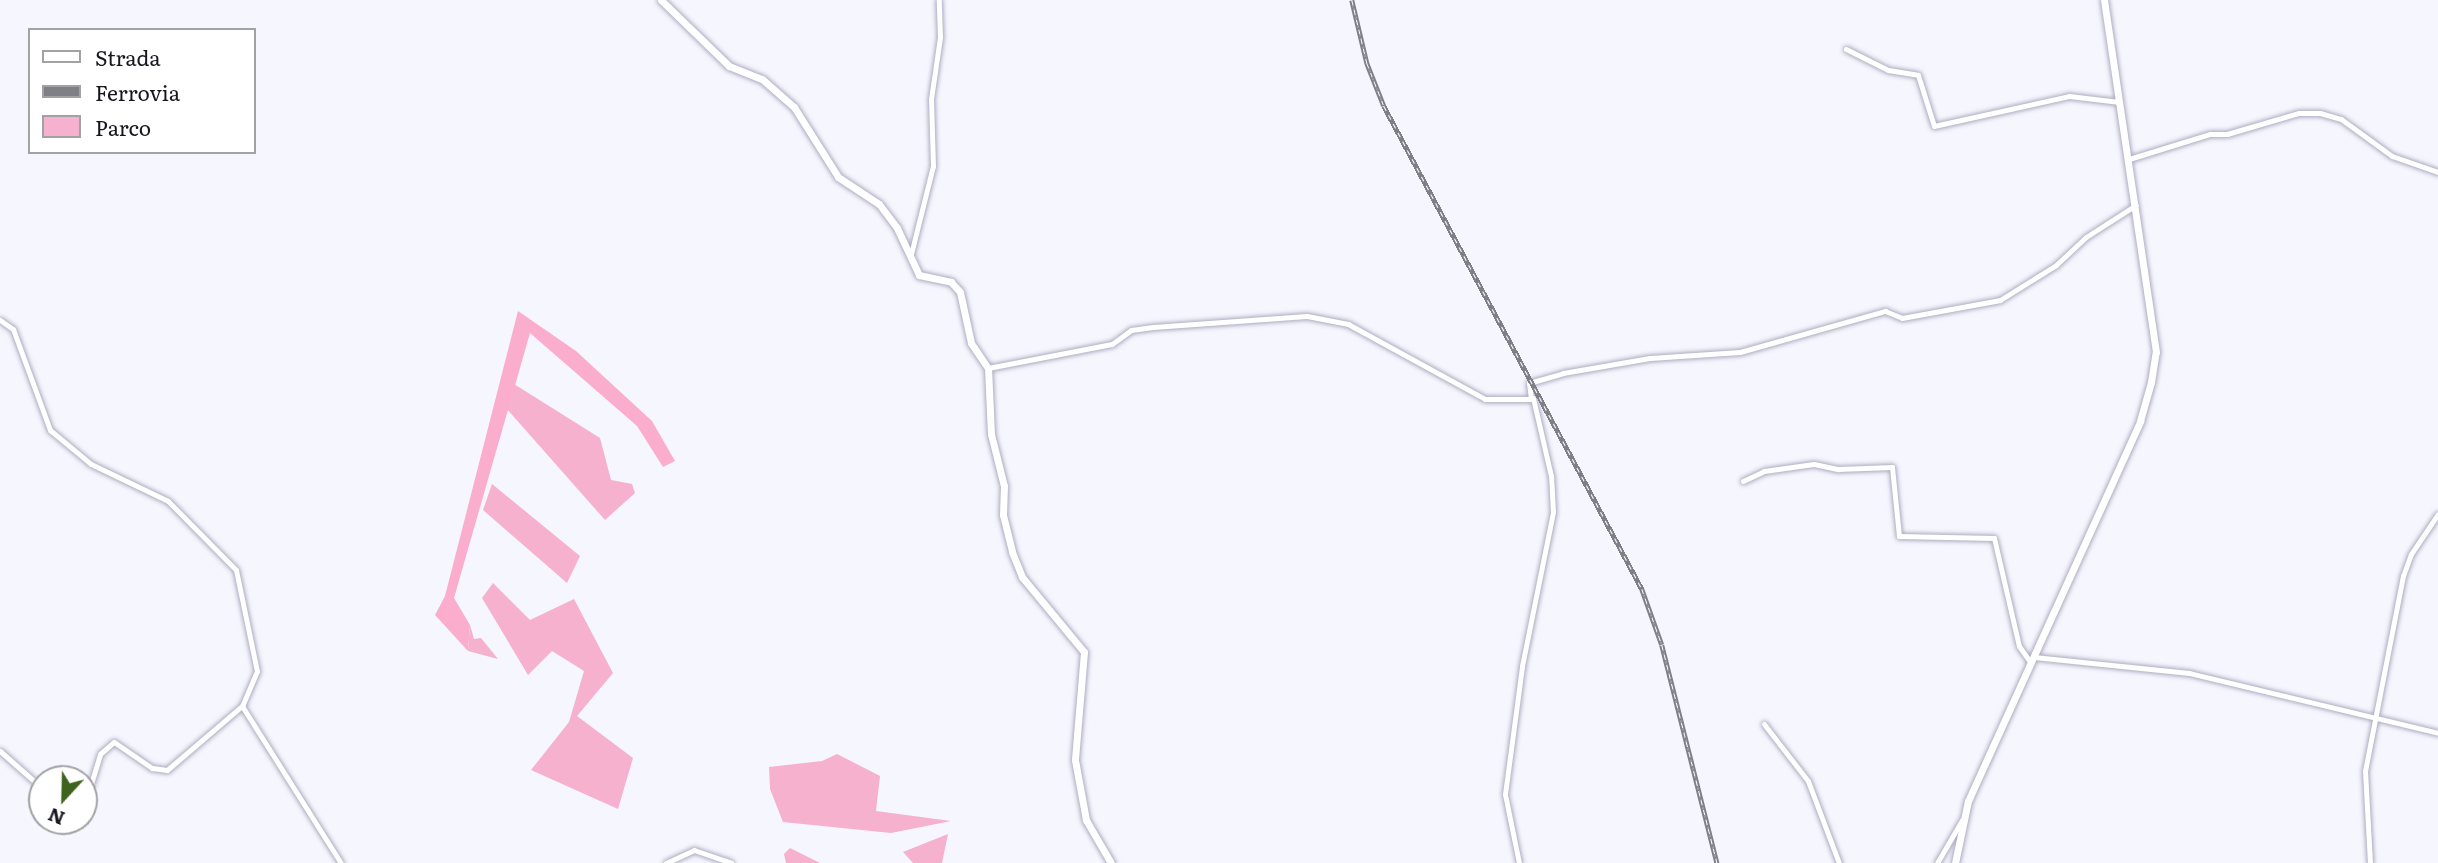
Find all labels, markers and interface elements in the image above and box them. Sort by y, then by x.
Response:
legend [28,28,256,154]
text: Strada [95,41,161,72]
text: Ferrovia [95,76,180,107]
text: Parco [95,111,151,142]
north arrow [28,765,98,835]
text: N [43,802,69,834]

